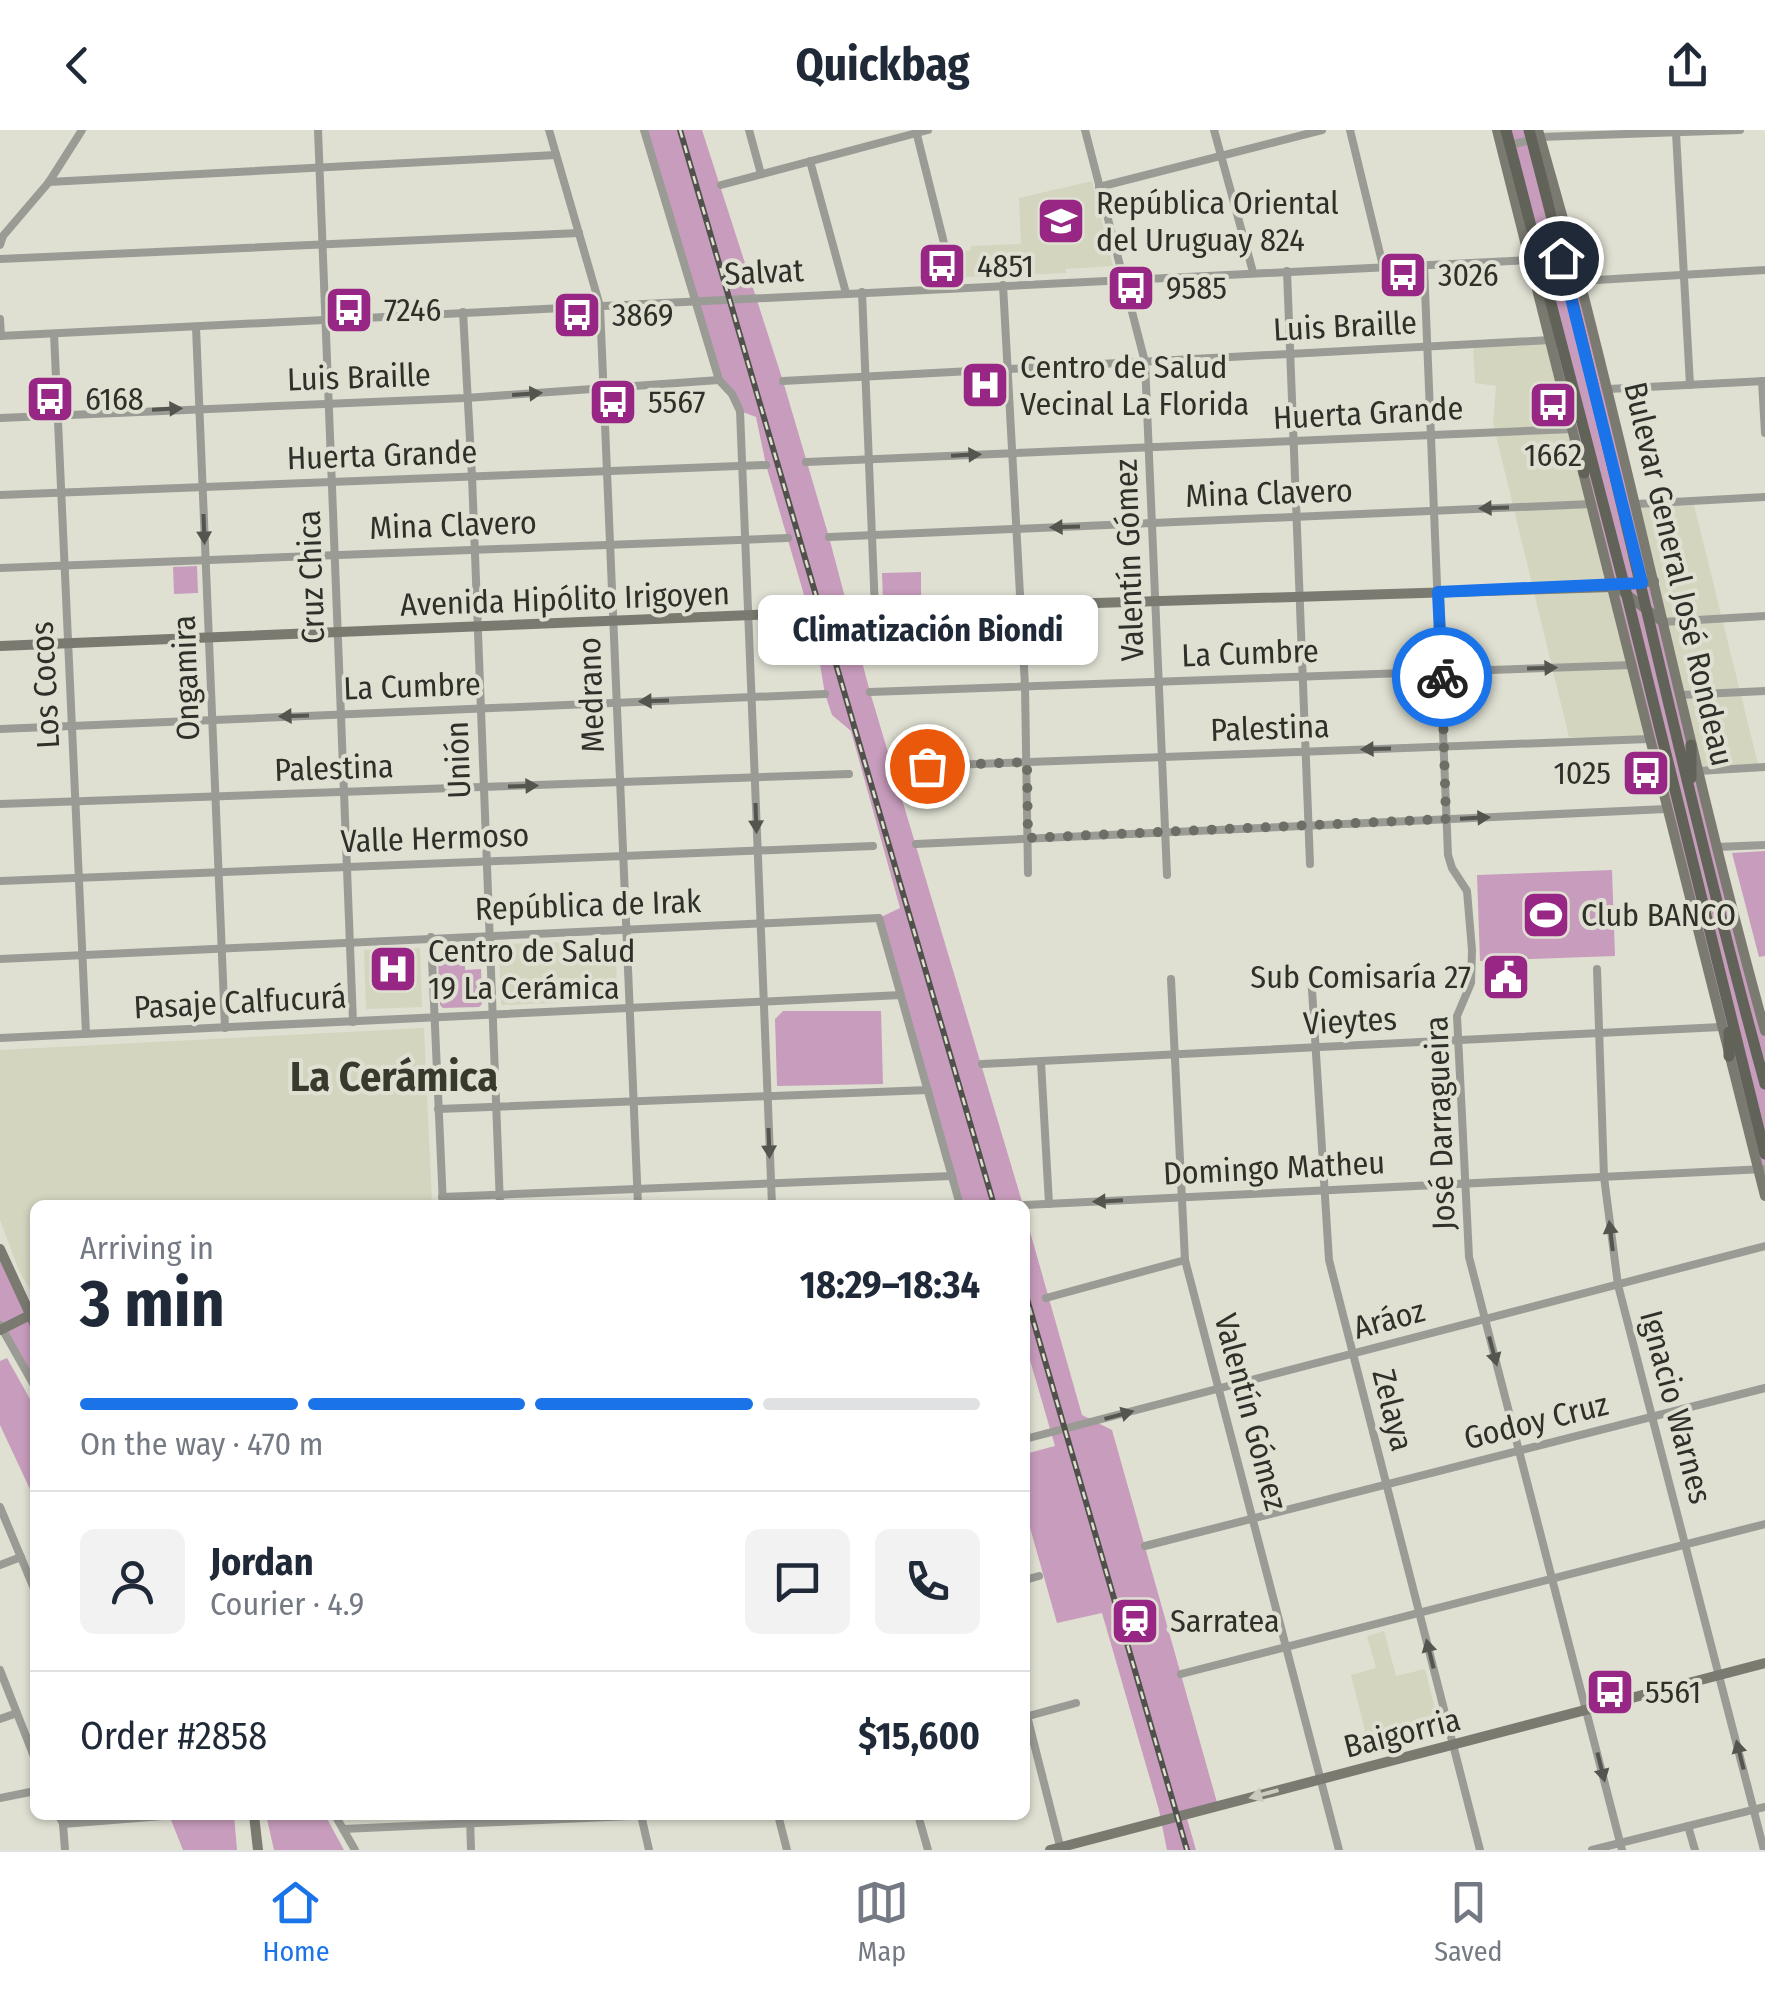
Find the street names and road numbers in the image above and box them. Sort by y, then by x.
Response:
street label: Salvat [723,251,805,293]
street label: Luis Braille [1272,303,1418,349]
street label: Luis Braille [287,356,431,398]
street label: Bulevar General José Rondeau [1616,378,1742,770]
street label: Huerta Grande [1272,389,1464,437]
street label: Huerta Grande [286,433,478,477]
street label: Valentín Gómez [1106,458,1152,662]
street label: Mina Clavero [1185,471,1353,515]
street label: Mina Clavero [369,503,537,547]
street label: Cruz Chica [290,509,332,645]
street label: Avenida Hipólito Irigoyen [400,574,730,624]
street label: Ongamira [165,615,207,741]
street label: Los Cocos [23,620,67,750]
street label: La Cumbre [1181,632,1319,674]
street label: Medrano [570,637,612,753]
street label: La Cumbre [343,665,481,707]
street label: Palestina [1210,707,1330,749]
street label: Unión [438,721,478,799]
street label: Palestina [274,747,394,789]
street label: Valle Hermoso [340,816,530,860]
street label: República de Irak [474,882,702,928]
street label: Pasaje Calfucurá [133,977,347,1027]
street label: Vieytes [1302,1000,1398,1042]
street label: José Darragueira [1417,1015,1463,1231]
street label: Domingo Matheu [1162,1143,1386,1193]
street label: Aráoz [1349,1291,1429,1347]
street label: Ignacio Warnes [1632,1306,1720,1508]
street label: Valentín Gómez [1206,1309,1296,1515]
street label: Zelaya [1365,1365,1421,1455]
street label: Godoy Cruz [1460,1385,1612,1457]
street label: Baigorria [1340,1700,1464,1766]

